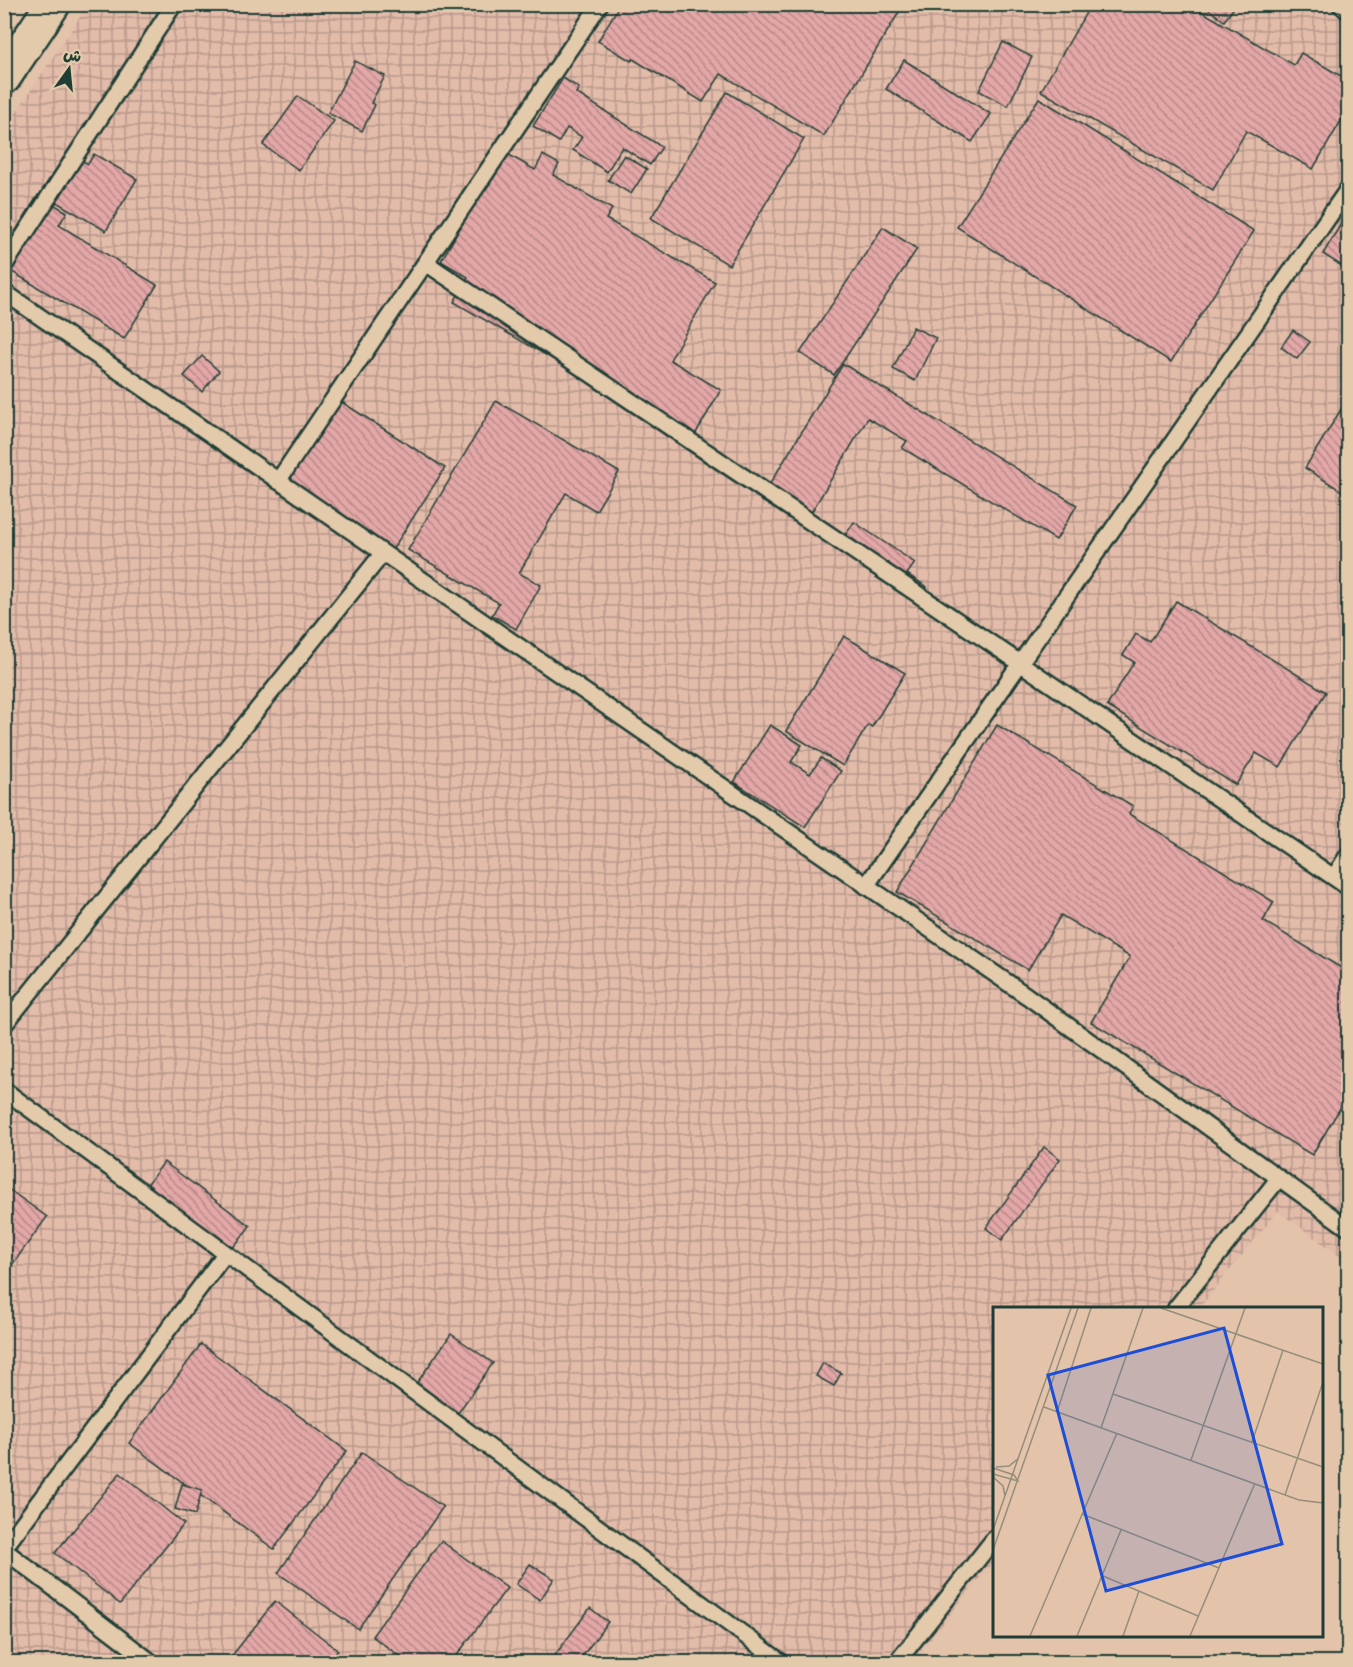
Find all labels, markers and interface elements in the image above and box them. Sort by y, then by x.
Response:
north arrow [39,39,99,99]
text: ش [62,43,84,67]
inset map [993,1307,1323,1637]

